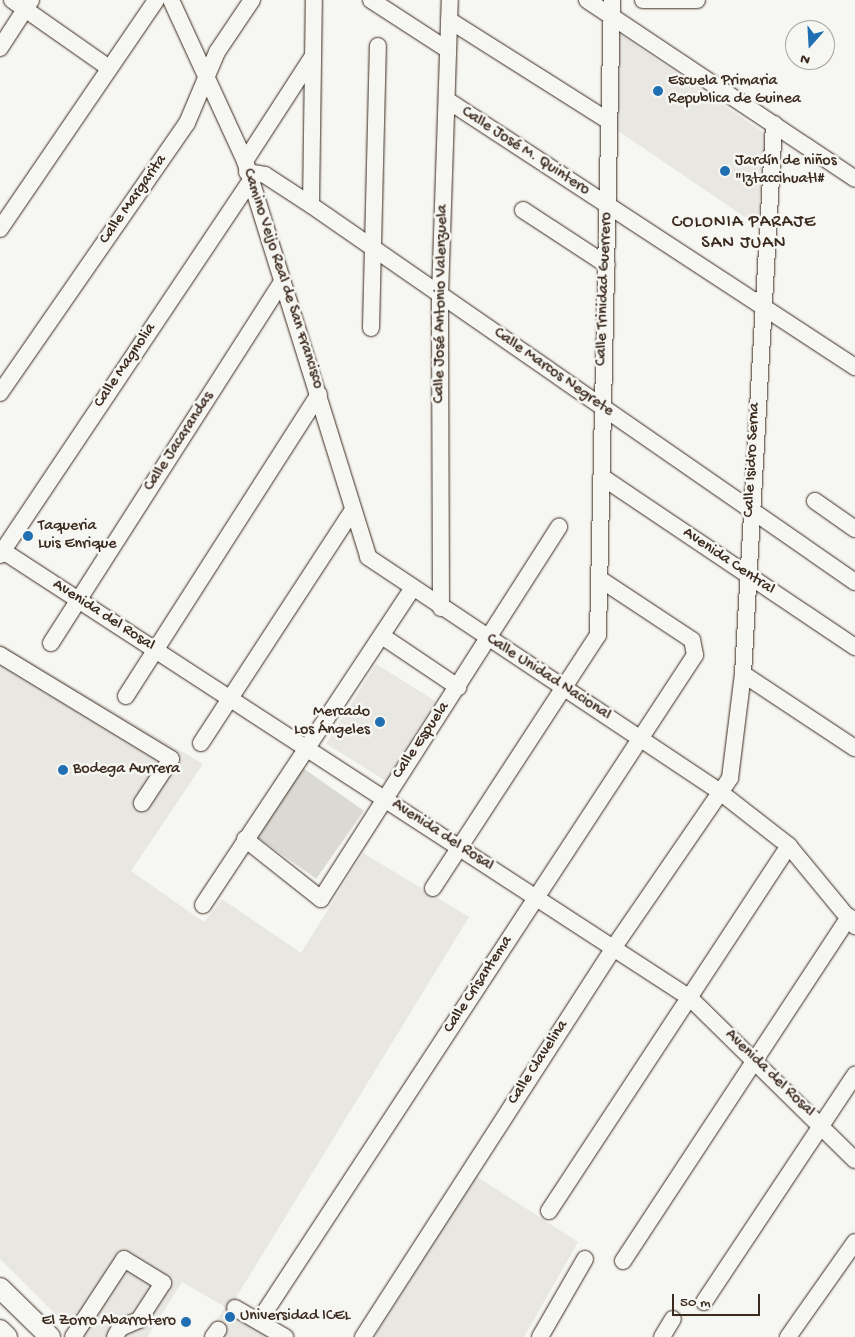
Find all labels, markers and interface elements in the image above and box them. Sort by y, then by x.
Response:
north arrow [785,20,835,70]
text: N [798,49,812,68]
place label: Escuela Primaria Republica de Guinea [668,72,801,110]
marker: Escuela Primaria Republica de Guinea [652,85,664,97]
street label: Calle José M. Quintero [457,103,593,201]
street label: Calle Margarita [96,152,172,248]
place label: Jardín de niños "Iztaccihuatl# [735,152,837,190]
marker: Jardín de niños "Iztaccihuatl# [719,165,731,177]
street label: Camino Veijo Real de San Francisco [237,167,327,391]
street label: Calle José Antonio Valenzuela [431,204,453,404]
street label: Calle Trinidad Guerrero [593,212,617,366]
district label: COLONIA PARAJE SAN JUAN [670,213,818,255]
street label: Calle Magnolia [91,320,161,412]
street label: Calle Marcos Negrete [489,324,617,422]
street label: Calle Jacarandas [141,389,219,495]
street label: Calle Isidro Serna [740,402,766,518]
place label: Taqueria Luis Enrique [38,517,117,555]
street label: Avenida Central [678,524,778,600]
marker: Taqueria Luis Enrique [22,530,34,542]
street label: Avenida del Rosal [48,576,158,656]
street label: Calle Unidad Nacional [482,630,614,726]
street label: Calle Espuela [389,699,455,783]
place label: Mercado Los Ángeles [294,703,370,741]
marker: Mercado Los Ángeles [374,716,386,728]
place label: Bodega Aurrera [73,760,180,780]
marker: Bodega Aurrera [57,764,69,776]
street label: Avenida del Rosal [387,796,497,876]
street label: Calle Crisantema [440,933,518,1037]
street label: Calle Clavelina [505,1017,573,1109]
street label: Avenida del Rosal [720,1026,818,1122]
scale bar [675,1284,762,1316]
text: 50 m [680,1294,711,1312]
place label: Universidad ICEL [240,1307,350,1327]
marker: Universidad ICEL [224,1311,236,1323]
place label: El Zorro Abarrotero [41,1312,176,1332]
marker: El Zorro Abarrotero [180,1316,192,1328]

